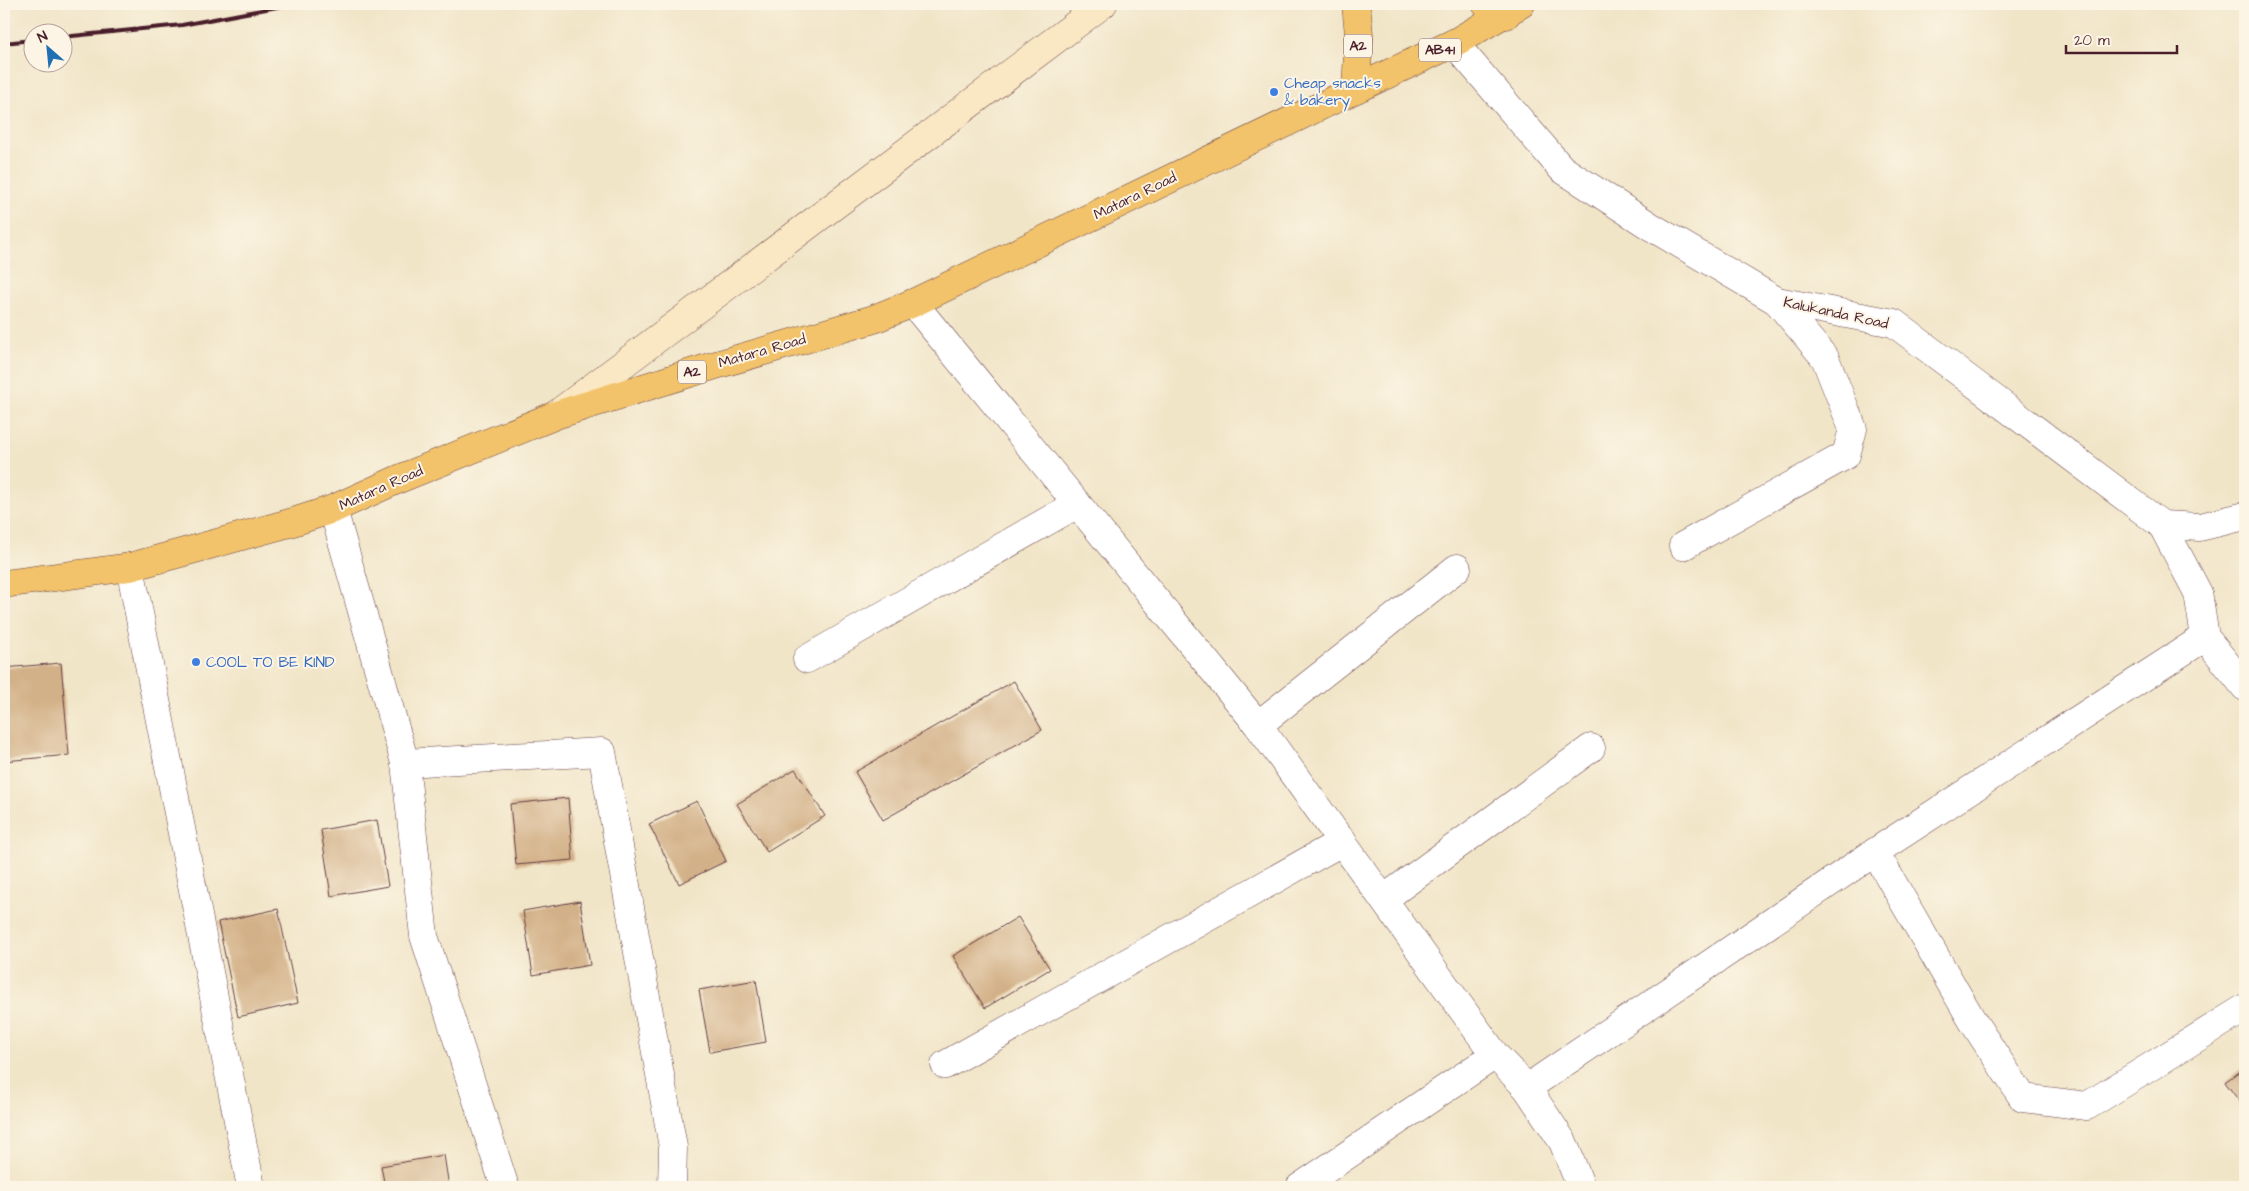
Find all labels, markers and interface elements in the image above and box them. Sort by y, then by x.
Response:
north arrow [22,22,72,72]
scale bar [2066,22,2178,54]
text: N [34,26,51,48]
text: 20 m [2074,30,2110,51]
road number: A2 [1344,34,1372,58]
road number: AB41 [1419,38,1461,62]
place label: Cheap snacks & bakery [1284,73,1382,112]
marker: Cheap snacks & bakery [1268,86,1280,98]
street label: Matara Road [1090,167,1180,225]
street label: Kalukanda Road [1782,292,1891,334]
street label: Matara Road [716,328,808,374]
road number: A2 [678,361,706,384]
street label: Matara Road [336,460,427,516]
place label: COOL TO BE KIND [206,652,335,673]
marker: COOL TO BE KIND [190,656,202,668]

